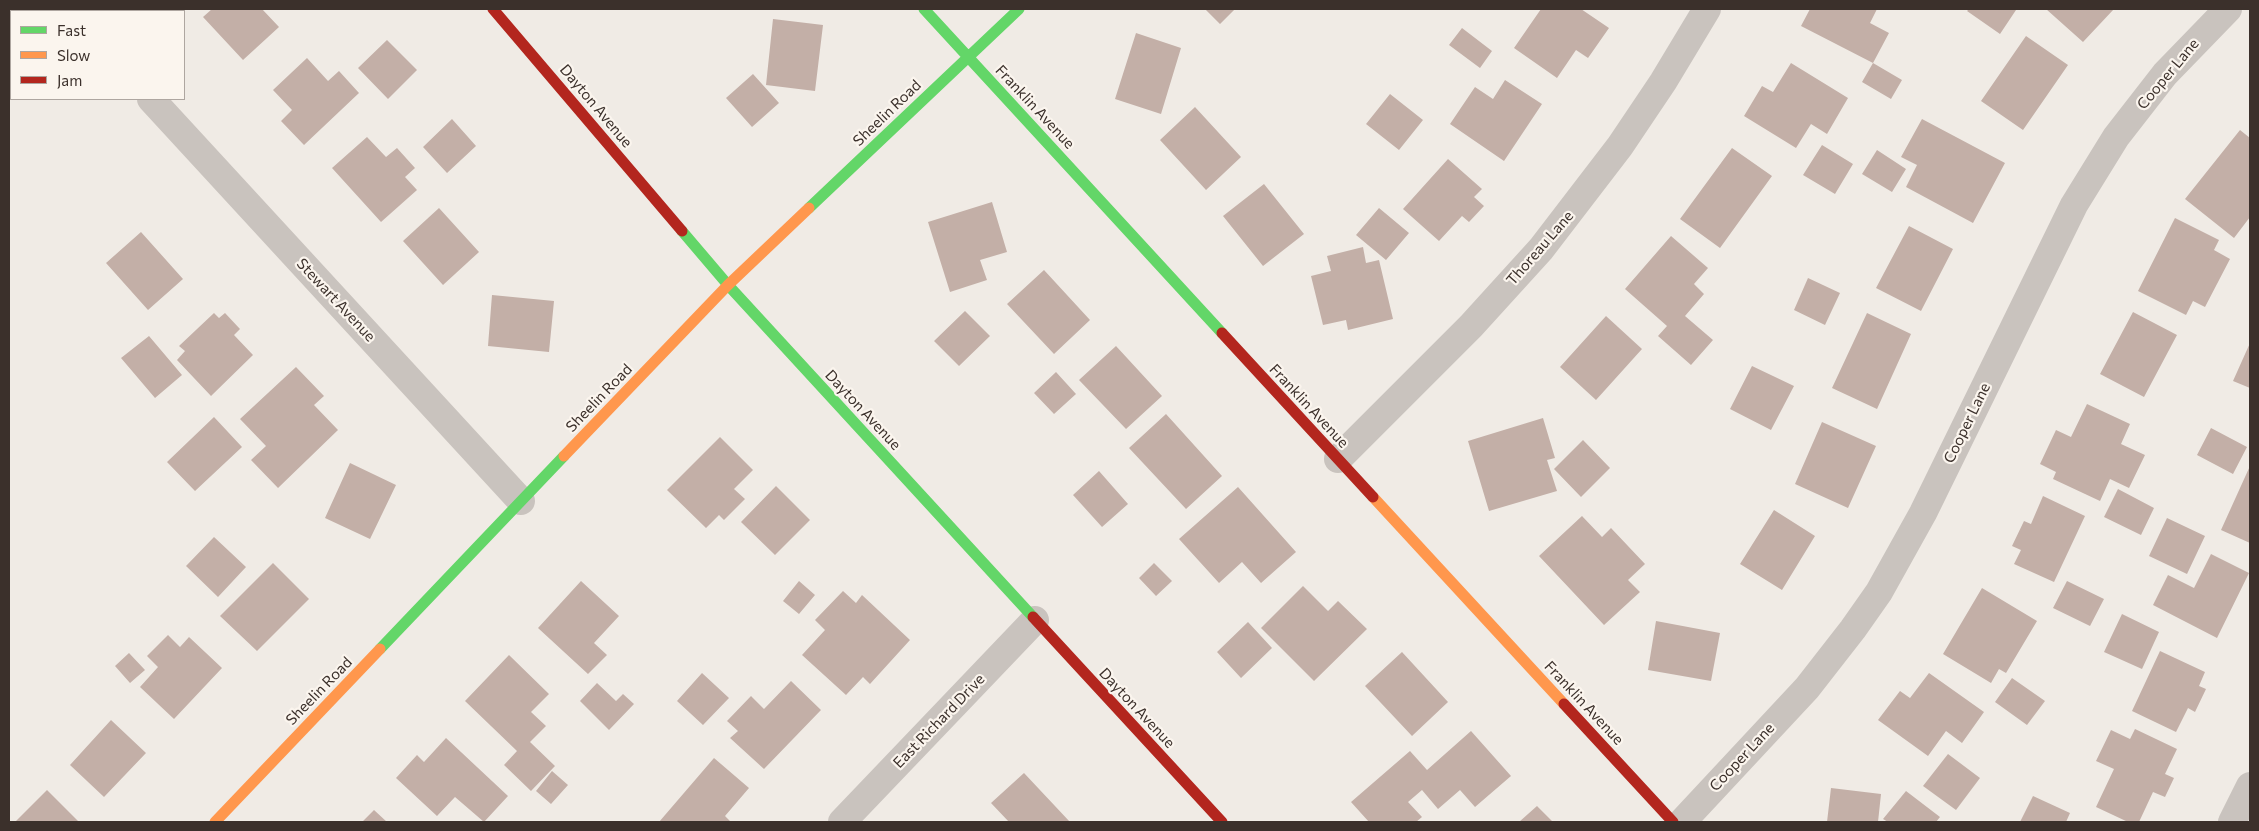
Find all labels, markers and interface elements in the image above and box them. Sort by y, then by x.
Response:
legend [10,10,185,100]
text: Fast [57,21,86,39]
street label: Cooper Lane [2133,35,2203,113]
text: Slow [57,46,90,64]
street label: Dayton Avenue [556,61,636,151]
street label: Franklin Avenue [992,61,1078,153]
text: Jam [57,71,82,89]
street label: Sheelin Road [849,76,925,150]
street label: Thoreau Lane [1503,207,1577,289]
street label: Stewart Avenue [293,255,379,345]
street label: Sheelin Road [562,360,636,436]
street label: Franklin Avenue [1266,360,1352,452]
street label: Dayton Avenue [821,366,905,454]
street label: Cooper Lane [1940,380,1994,466]
street label: Sheelin Road [282,653,356,729]
street label: Franklin Avenue [1541,657,1627,749]
street label: Dayton Avenue [1095,664,1179,752]
street label: East Richard Drive [890,670,988,772]
street label: Cooper Lane [1706,719,1778,795]

